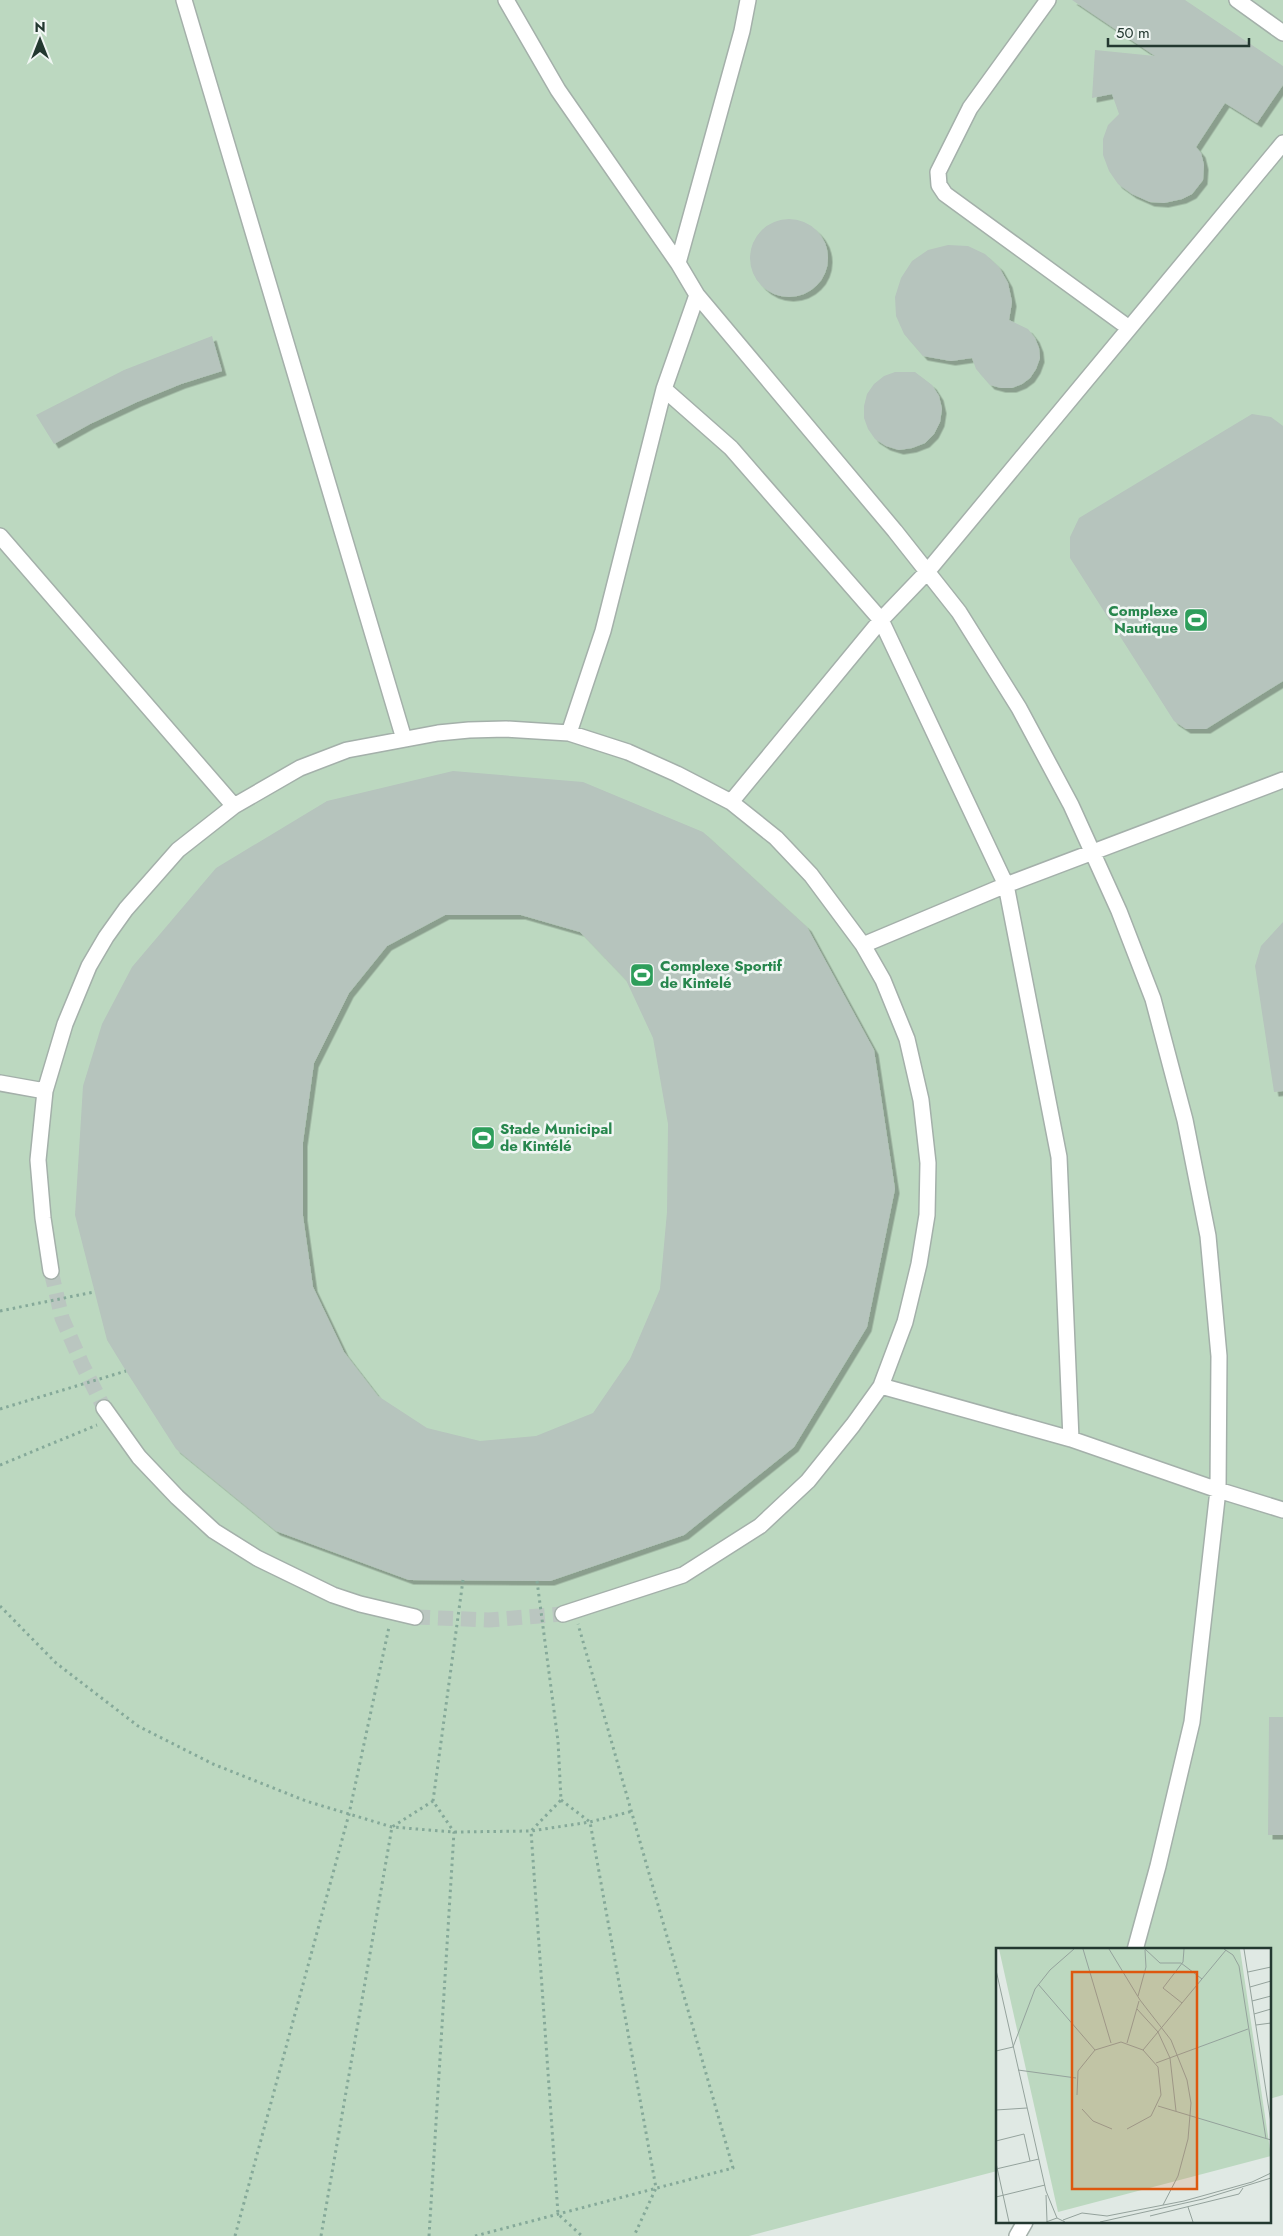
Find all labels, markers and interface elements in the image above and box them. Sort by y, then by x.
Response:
north arrow [15,15,65,65]
scale bar [1108,15,1249,47]
text: N [34,17,46,37]
text: 50 m [1116,22,1150,44]
place label: Complexe Nautique [1108,600,1178,639]
sports icon: Complexe Nautique [1183,607,1209,633]
place label: Complexe Sportif de Kintelé [660,955,783,994]
sports icon: Complexe Sportif de Kintelé [629,962,655,988]
place label: Stade Municipal de Kintélé [500,1118,612,1157]
sports icon: Stade Municipal de Kintélé [470,1125,496,1151]
inset map [996,1948,1270,2224]

